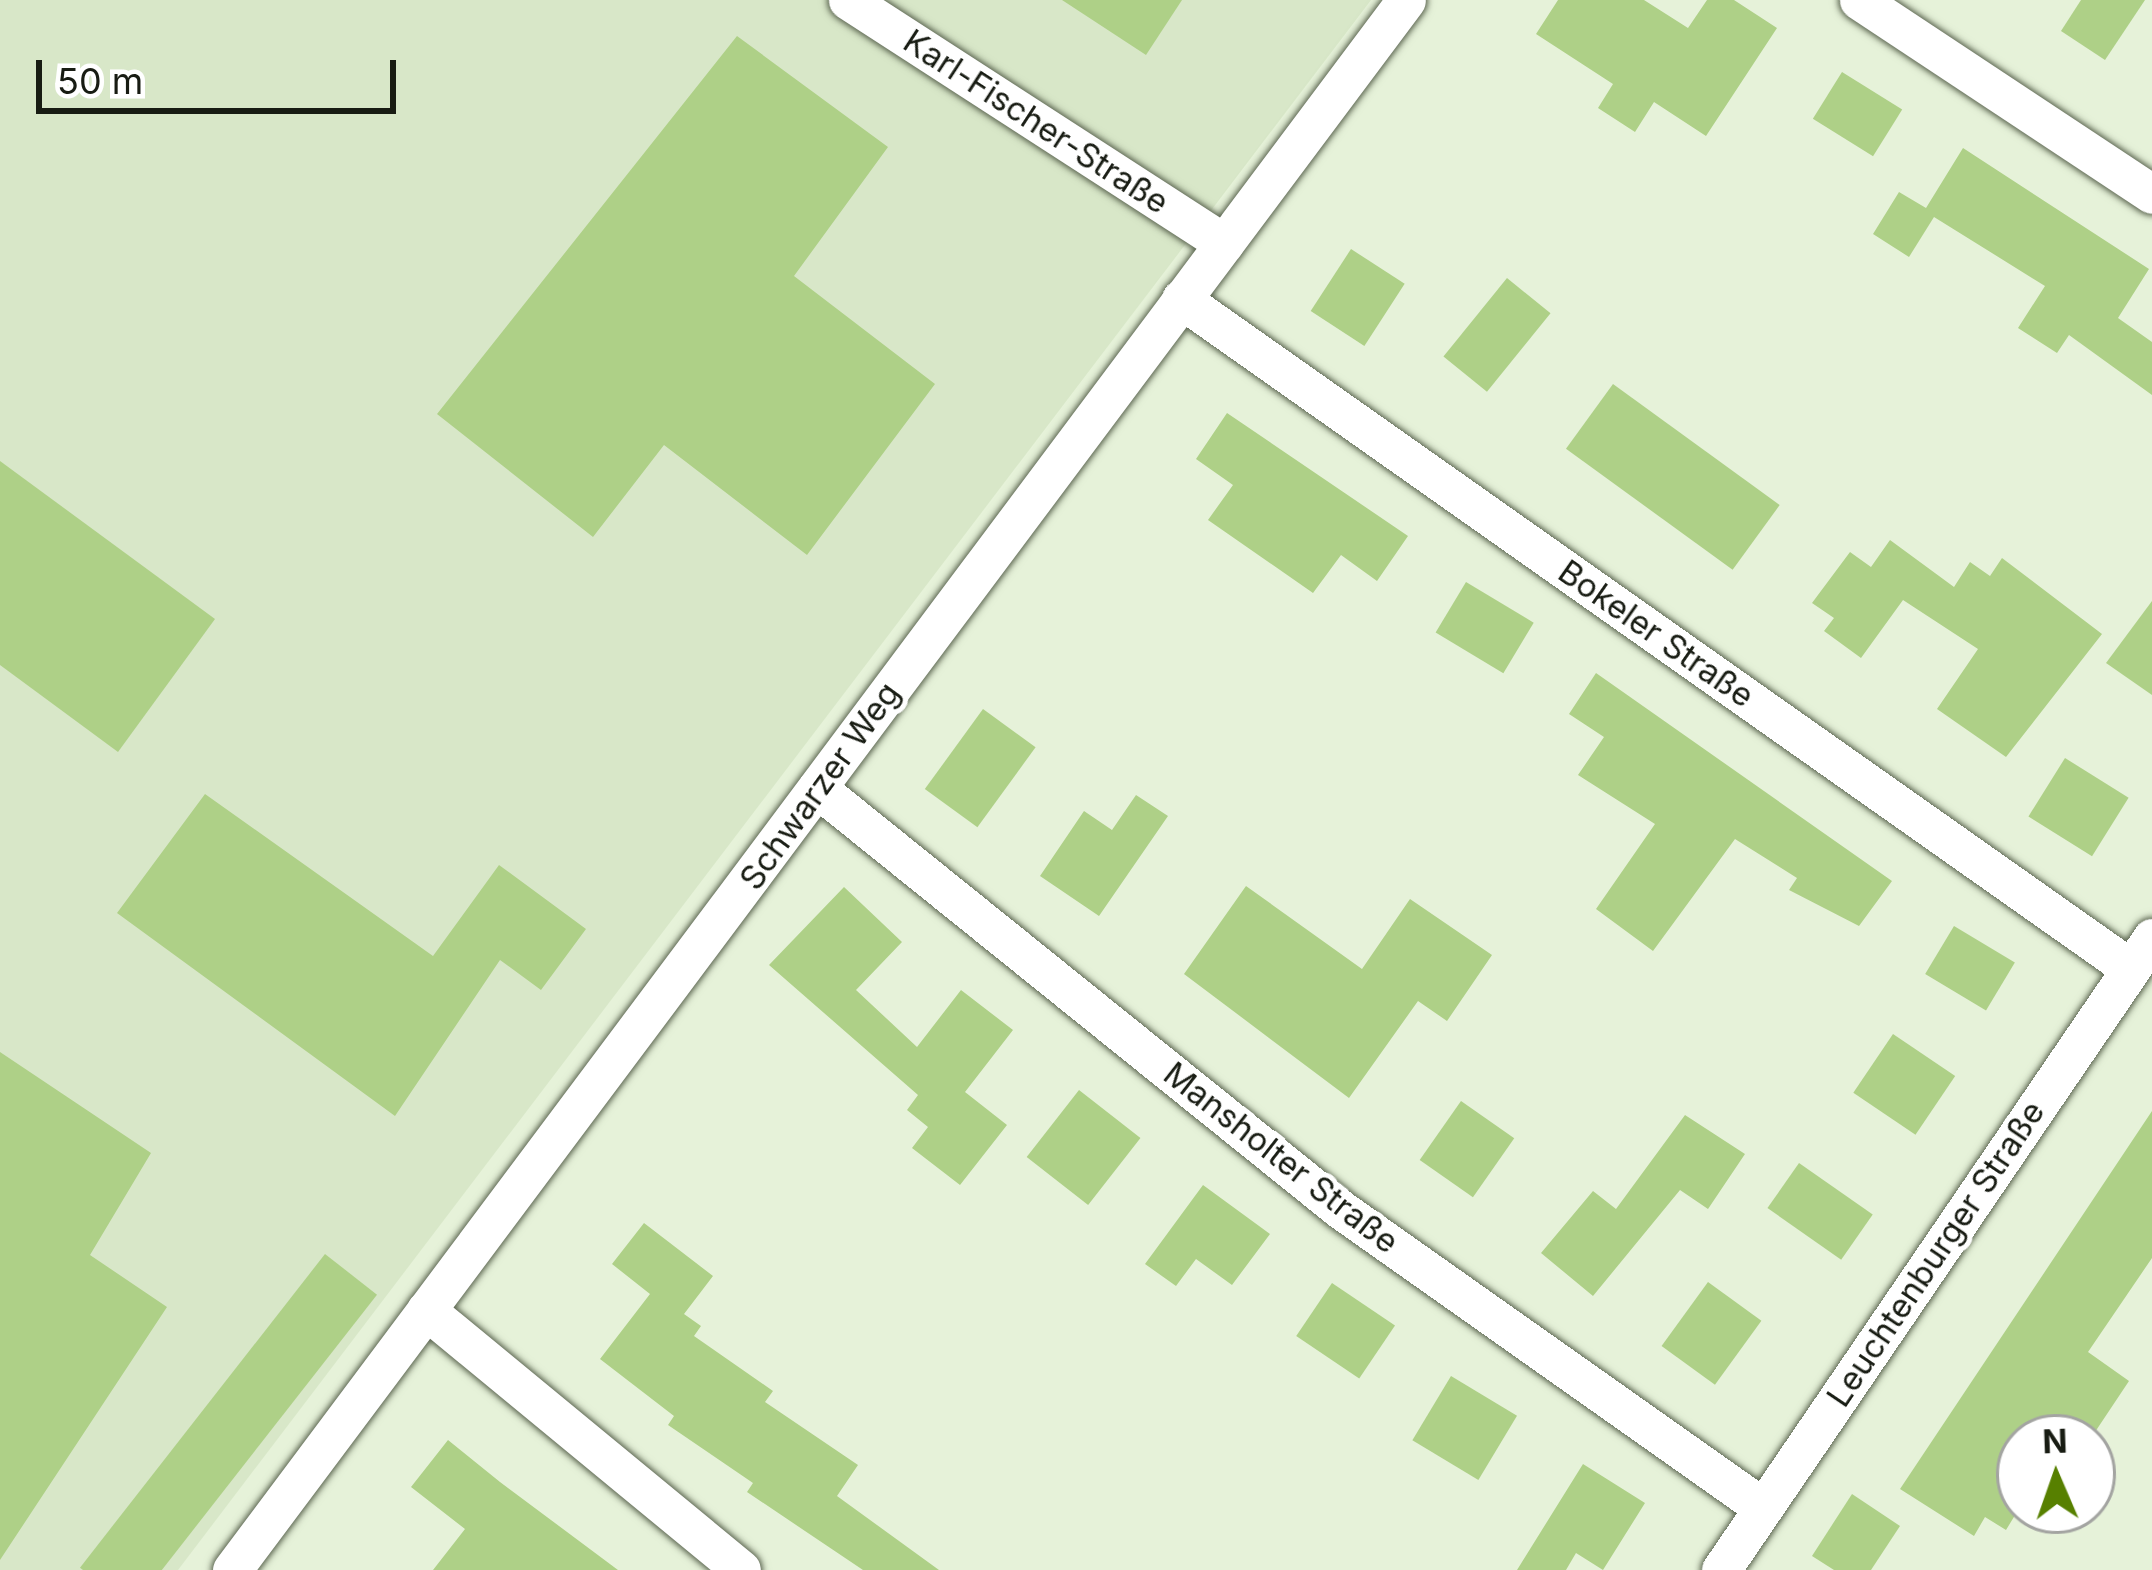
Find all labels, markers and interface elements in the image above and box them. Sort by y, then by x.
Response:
street label: Karl-Fischer-Straße [896,21,1176,223]
scale bar [42,36,402,110]
text: 50 m [57,59,143,103]
street label: Bokeler Straße [1551,552,1761,716]
street label: Schwarzer Weg [732,675,908,897]
street label: Mansholter Straße [1156,1054,1406,1262]
street label: Leuchtenburger Straße [1819,1094,2053,1414]
north arrow [1996,1414,2116,1534]
text: N [2042,1421,2068,1461]

